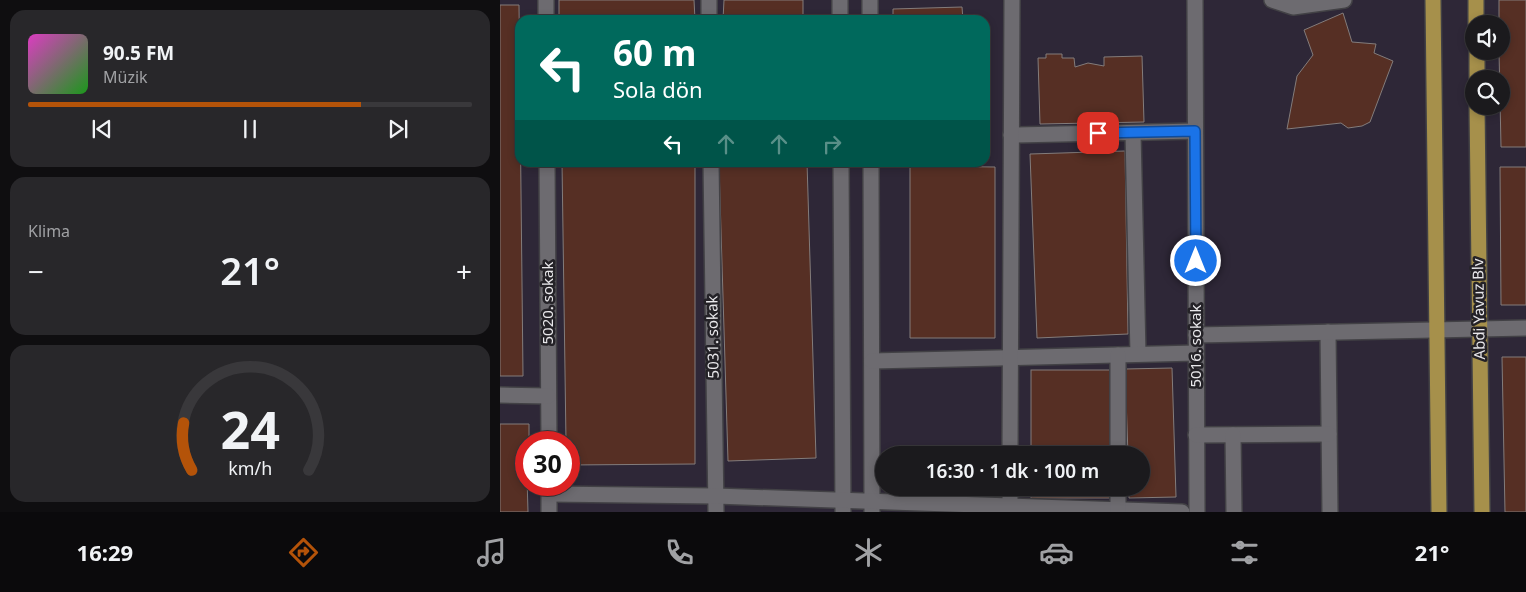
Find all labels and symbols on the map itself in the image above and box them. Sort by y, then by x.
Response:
pin [1077,112,1119,154]
position arrow [1169,234,1221,286]
street label: Abdi Yavuz Blv [1467,258,1489,360]
street label: 5020. sokak [537,262,557,344]
street label: 5031. sokak [701,295,723,379]
street label: 5016. sokak [1185,305,1205,387]
speed limit sign: 30 [515,431,580,496]

